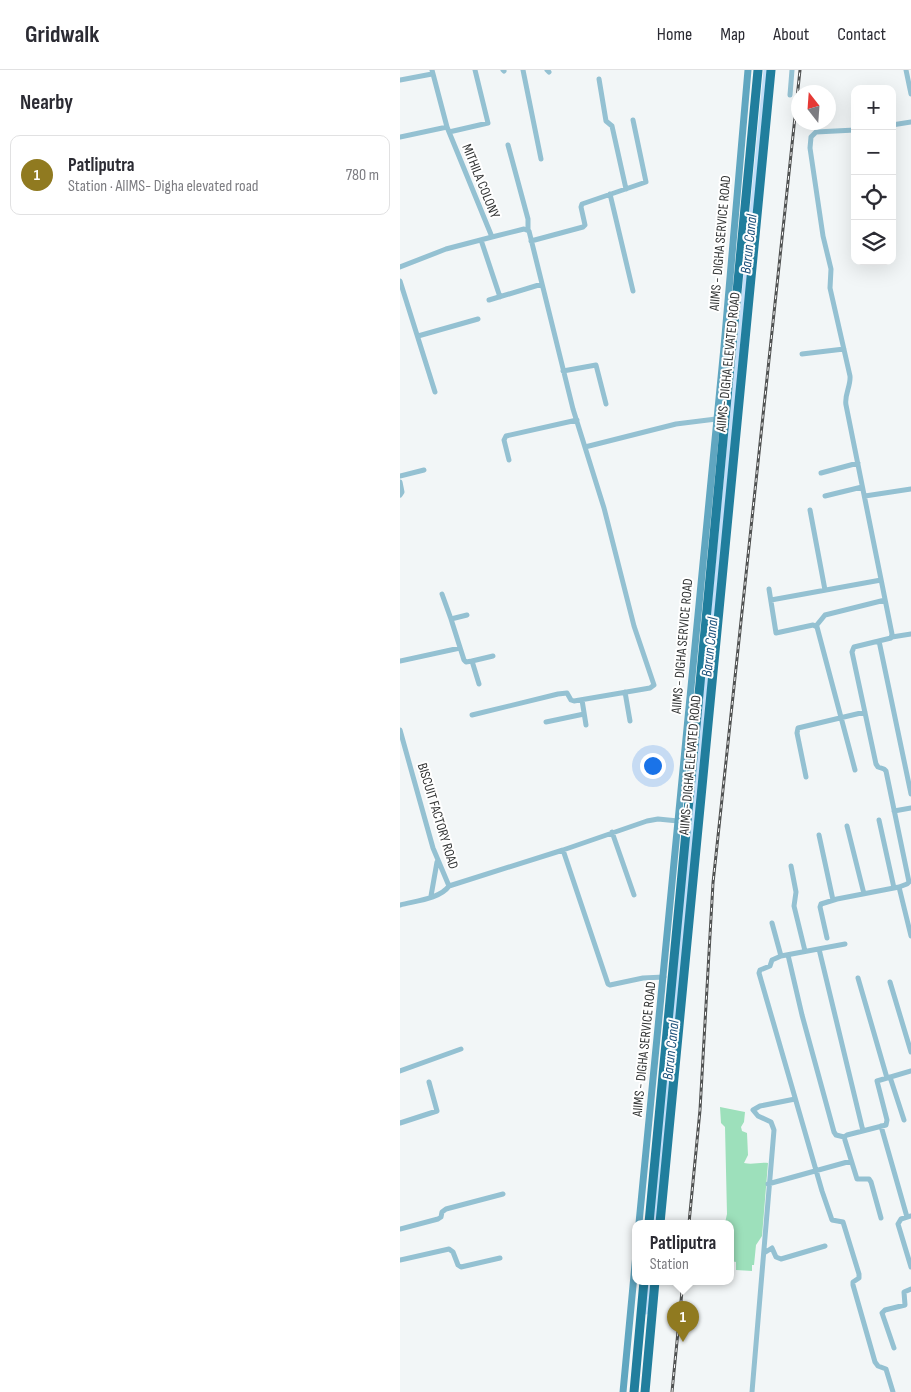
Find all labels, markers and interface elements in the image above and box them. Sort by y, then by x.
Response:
text: Gridwalk [25,20,99,49]
text: Home [657,24,692,45]
text: Map [720,24,745,45]
text: About [773,24,809,45]
text: Contact [837,24,886,45]
north arrow [791,85,836,130]
map controls [851,85,896,265]
button: + [851,85,896,130]
text: Nearby [20,90,73,115]
button: − [851,130,896,175]
street label: MITHILA COLONY [458,141,504,221]
text: Patliputra [68,154,135,177]
text: 1 [34,166,40,185]
text: 780 m [346,166,379,185]
street label: AIIMS - DIGHA SERVICE ROAD [706,175,734,312]
button: locate [851,175,896,220]
text: Station · AIIMS- Digha elevated road [68,177,258,196]
water label: Barun Canal [736,212,762,275]
button: layers [851,220,896,265]
street label: AIIMS- DIGHA ELEVATED ROAD [712,291,744,434]
street label: AIIMS - DIGHA SERVICE ROAD [668,578,696,715]
water label: Barun Canal [697,615,723,678]
street label: AIIMS- DIGHA ELEVATED ROAD [675,694,705,837]
your location [640,753,666,779]
street label: BISCUIT FACTORY ROAD [414,761,462,871]
street label: AIIMS - DIGHA SERVICE ROAD [628,980,660,1118]
water label: Barun Canal [658,1018,684,1081]
popup [632,1220,734,1285]
text: Patliputra [650,1232,716,1255]
text: Station [650,1255,689,1274]
pin: 1 [667,1301,699,1342]

